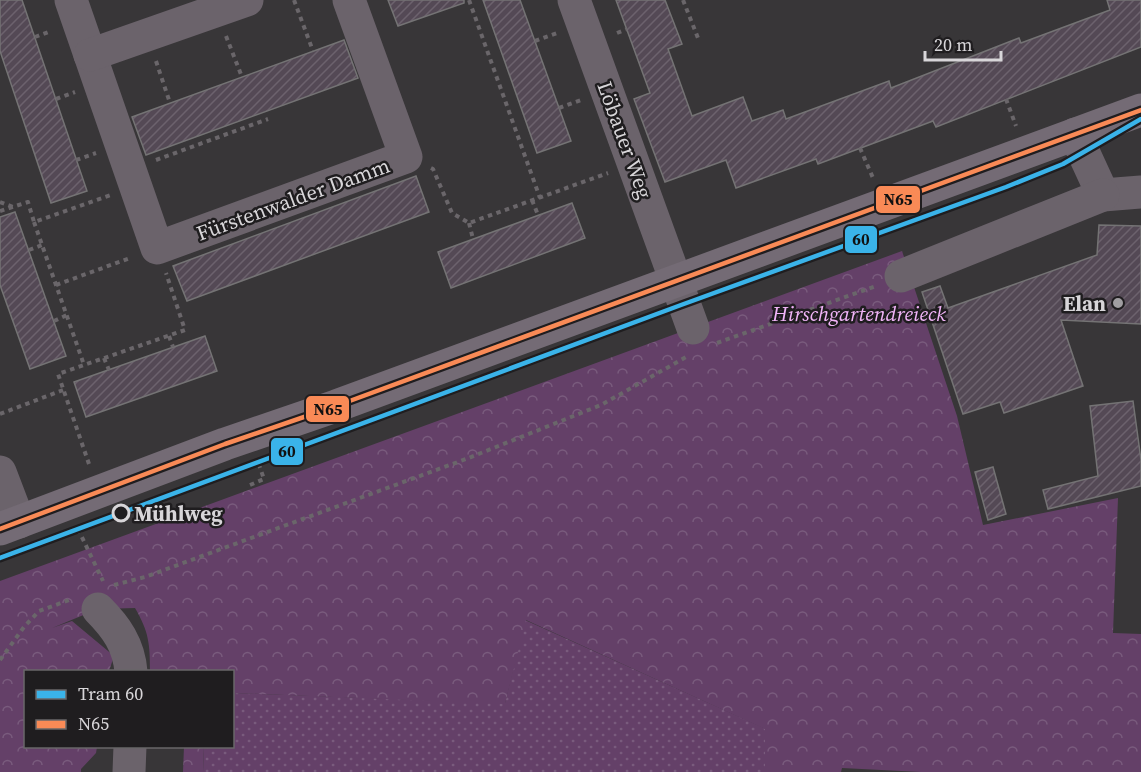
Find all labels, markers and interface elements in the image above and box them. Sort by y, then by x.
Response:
scale bar [925,24,1002,62]
text: 20 m [934,32,972,57]
street label: Löbauer Weg [590,77,660,203]
street label: Fürstenwalder Damm [192,151,394,247]
line badge: N65 [875,185,921,214]
text: N65 [884,188,913,210]
line badge: 60 [844,225,878,254]
text: 60 [852,228,870,250]
place label: Elan [1063,289,1106,318]
marker: Elan [1111,296,1125,310]
park label: Hirschgartendreieck [771,299,946,328]
line badge: N65 [305,395,350,423]
text: N65 [314,398,343,420]
line badge: 60 [270,437,304,466]
text: 60 [278,440,296,462]
place label: Mühlweg [134,499,223,528]
marker: Mühlweg [112,504,130,522]
legend [24,670,234,748]
text: Tram 60 [78,681,143,706]
text: N65 [78,711,109,736]

